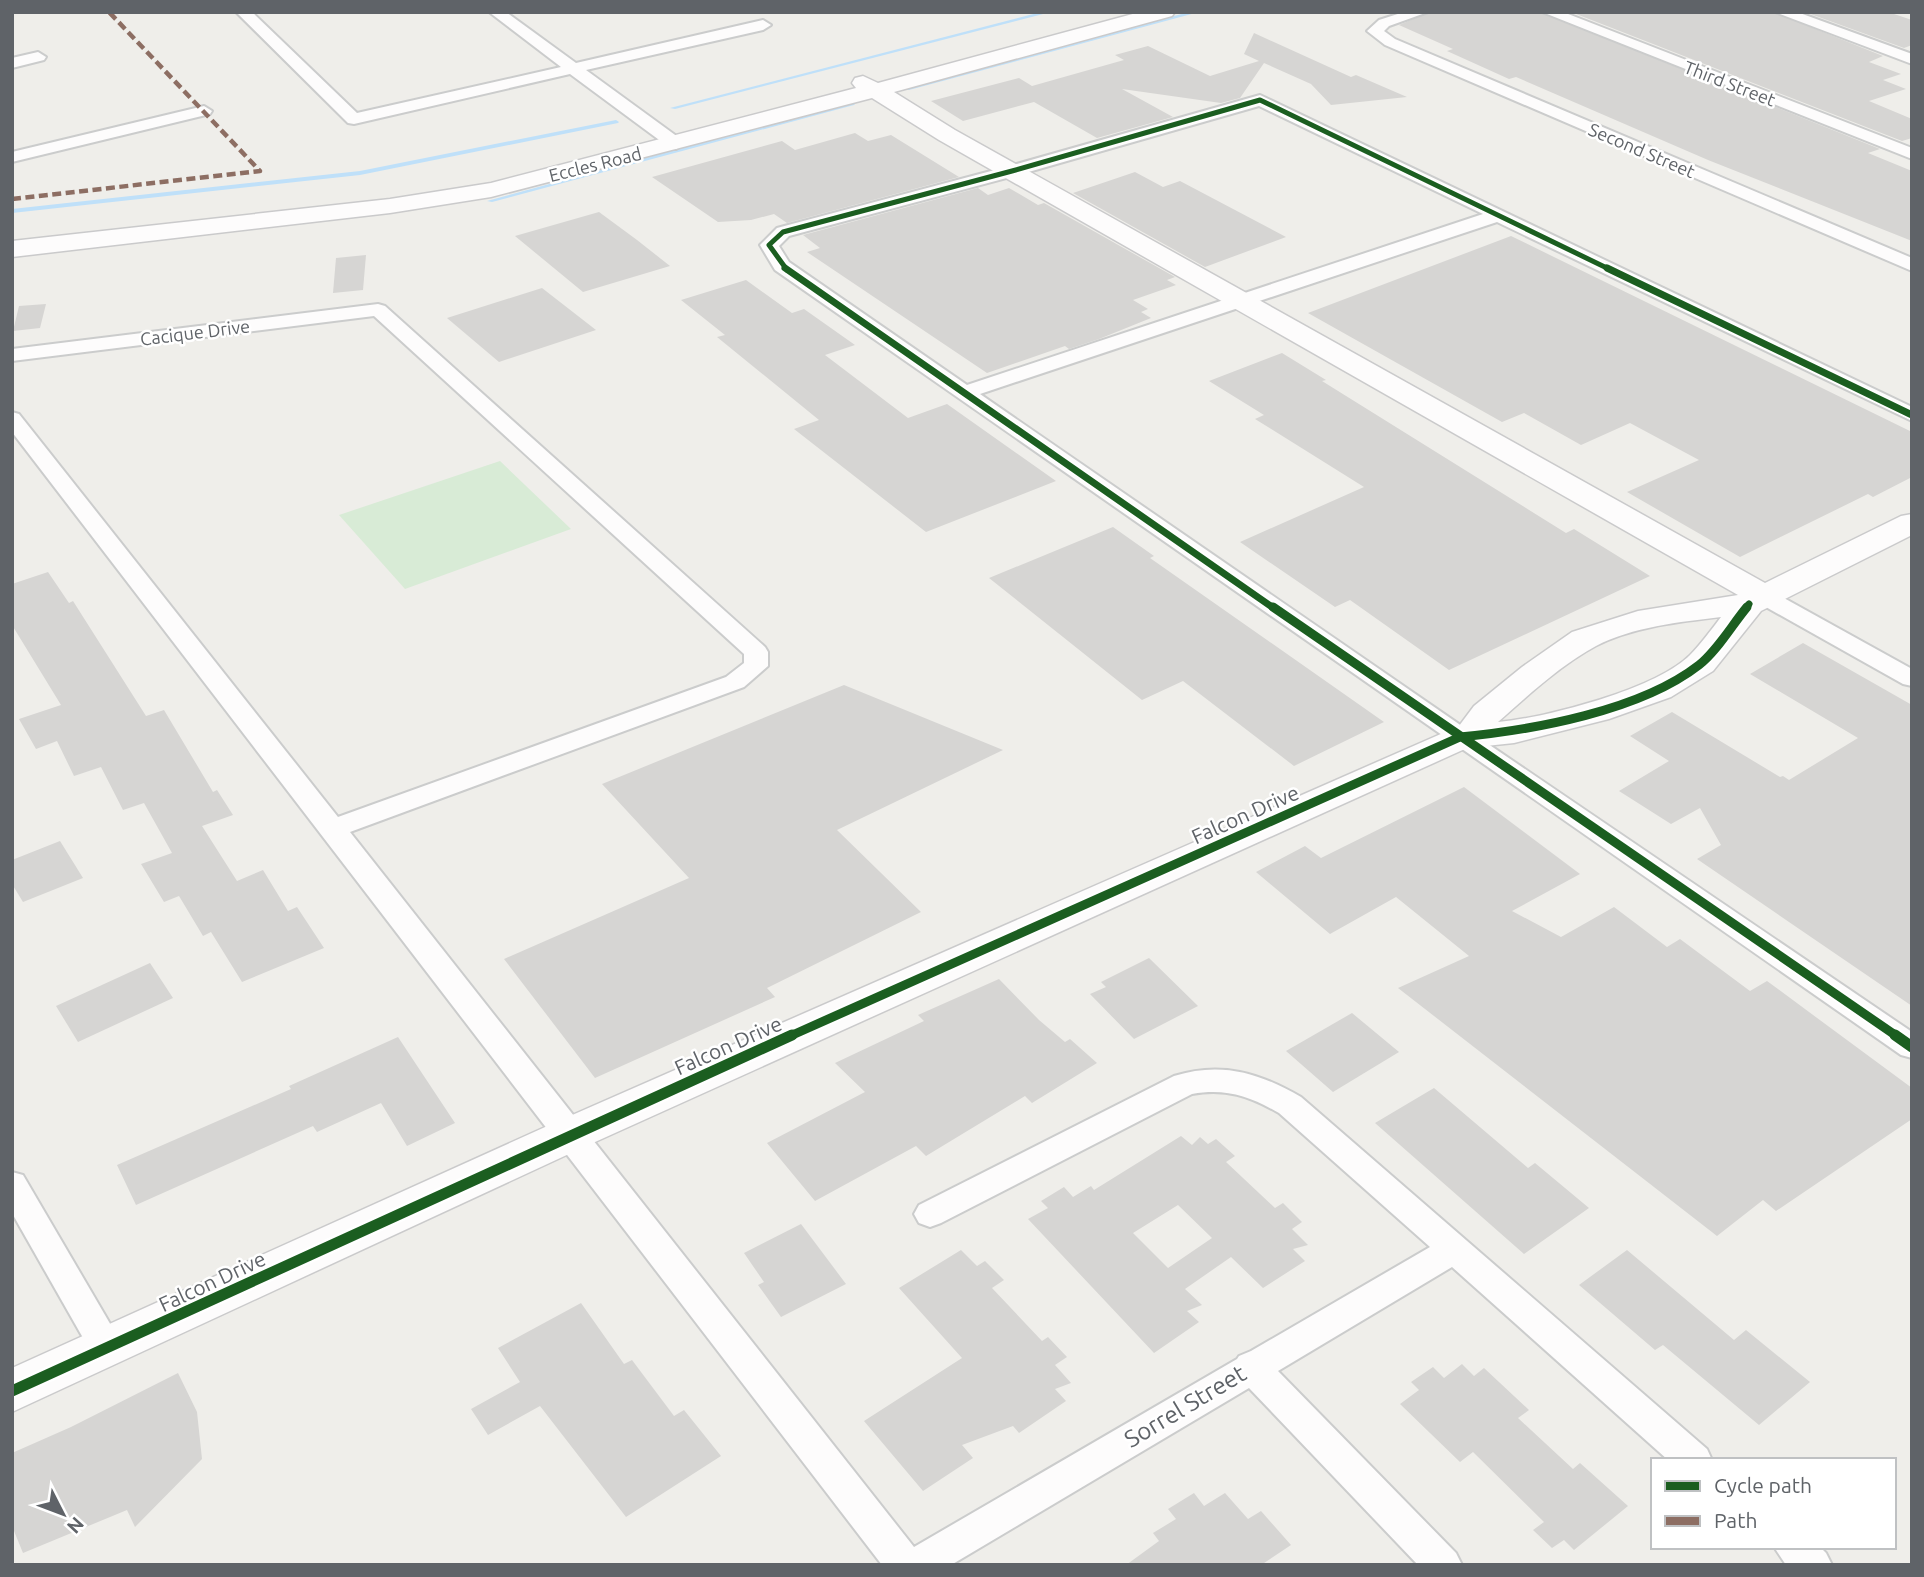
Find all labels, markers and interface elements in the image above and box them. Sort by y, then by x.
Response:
street label: Third Street [1681,56,1779,110]
street label: Second Street [1586,119,1698,181]
street label: Eccles Road [547,143,643,185]
street label: Cacique Drive [139,315,251,349]
street label: Falcon Drive [1188,780,1302,848]
street label: Falcon Drive [671,1011,785,1079]
street label: Falcon Drive [155,1246,269,1316]
street label: Sorrel Street [1119,1359,1251,1453]
legend [1651,1458,1896,1549]
text: Cycle path [1714,1473,1812,1497]
north arrow [28,1479,98,1549]
text: Path [1714,1508,1757,1532]
text: N [63,1513,89,1538]

